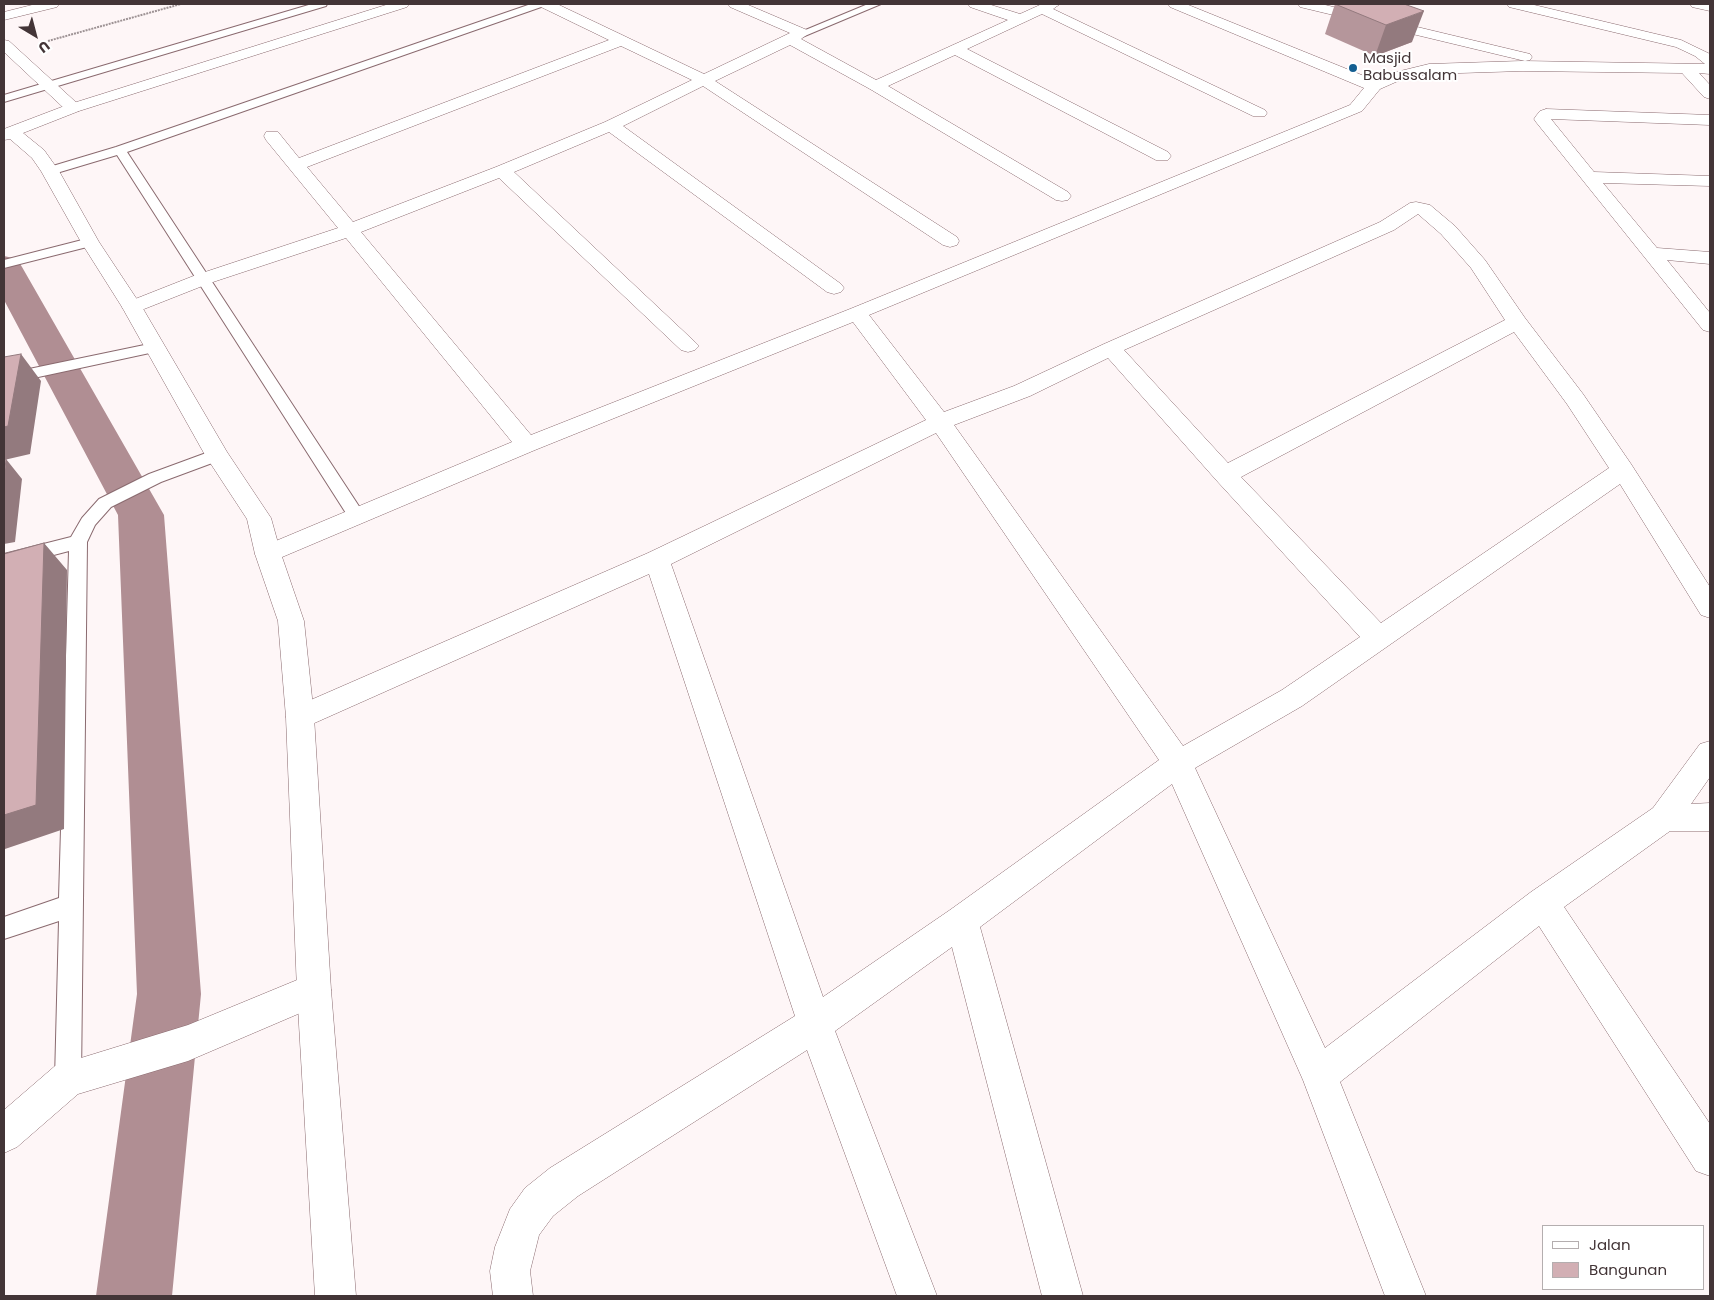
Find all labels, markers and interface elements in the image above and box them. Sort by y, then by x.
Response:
north arrow [10,10,60,60]
text: U [34,36,54,58]
place label: Masjid Babussalam [1363,50,1457,85]
marker: Masjid Babussalam [1347,62,1359,74]
legend [1542,1225,1704,1290]
text: Jalan [1589,1234,1631,1255]
text: Bangunan [1589,1259,1667,1280]

